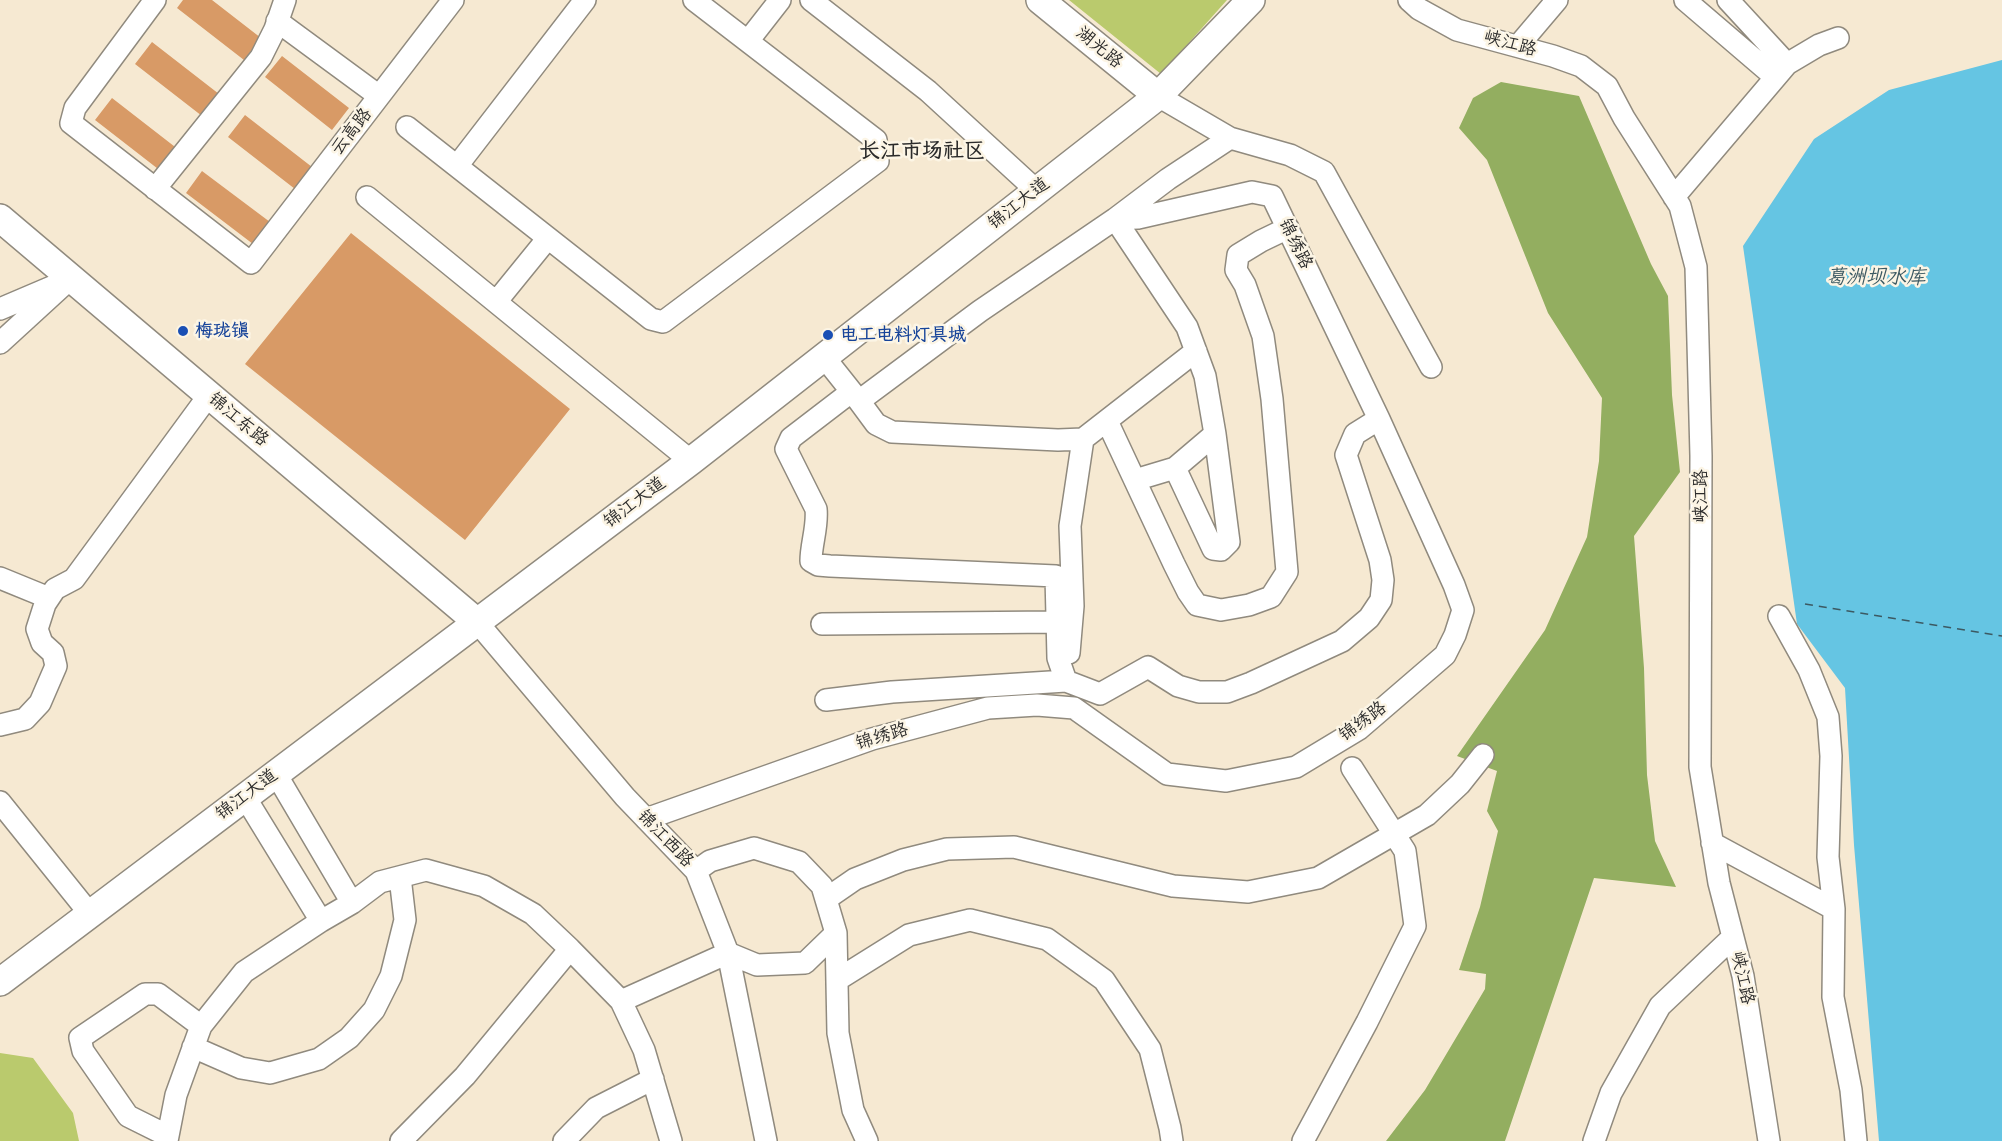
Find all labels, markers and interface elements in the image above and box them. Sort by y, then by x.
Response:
street label: 湖光路 [1071,23,1127,73]
street label: 峡江路 [1481,27,1539,61]
street label: 云高路 [327,104,377,160]
district label: 长江市场社区 [859,139,985,165]
street label: 锦江大道 [984,173,1054,235]
street label: 锦绣路 [1273,215,1317,273]
water label: 葛洲坝水库 [1826,266,1926,290]
place label: 梅珑镇 [195,320,249,342]
marker: 梅珑镇 [176,324,190,338]
place label: 电工电料灯具城 [840,324,966,346]
marker: 电工电料灯具城 [821,328,835,342]
street label: 锦江东路 [203,389,273,451]
street label: 峡江路 [1690,469,1712,523]
street label: 锦江大道 [600,473,670,533]
street label: 锦绣路 [1335,697,1391,747]
street label: 锦绣路 [853,719,911,755]
street label: 锦江大道 [212,765,282,825]
street label: 锦江西路 [632,806,698,872]
street label: 峡江路 [1726,949,1758,1007]

